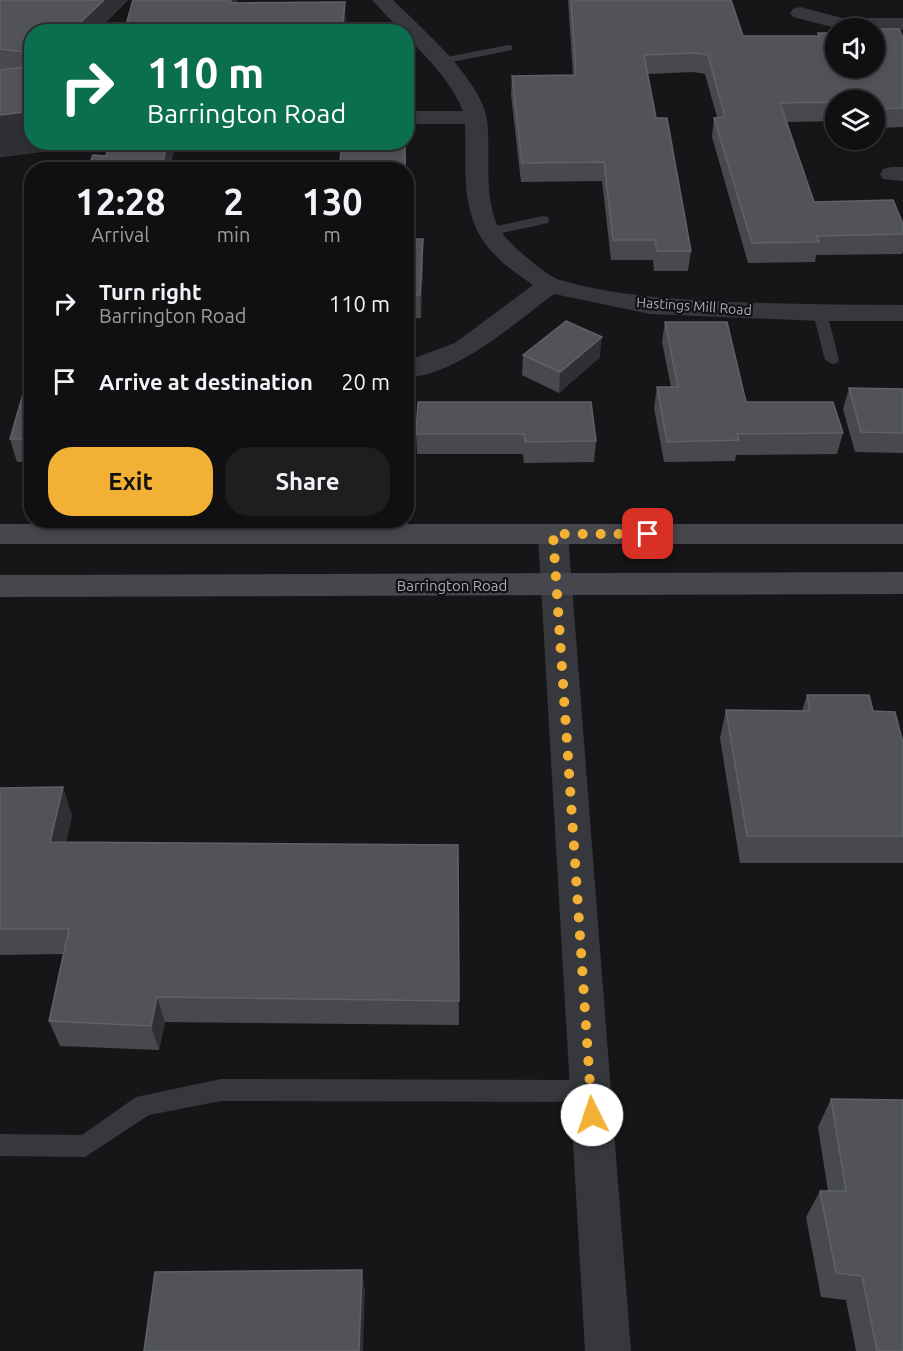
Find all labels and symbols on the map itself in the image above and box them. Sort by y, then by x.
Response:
street label: Hastings Mill Road [636,294,752,318]
pin [622,508,673,559]
street label: Barrington Road [397,577,507,594]
position arrow [560,1083,624,1147]

